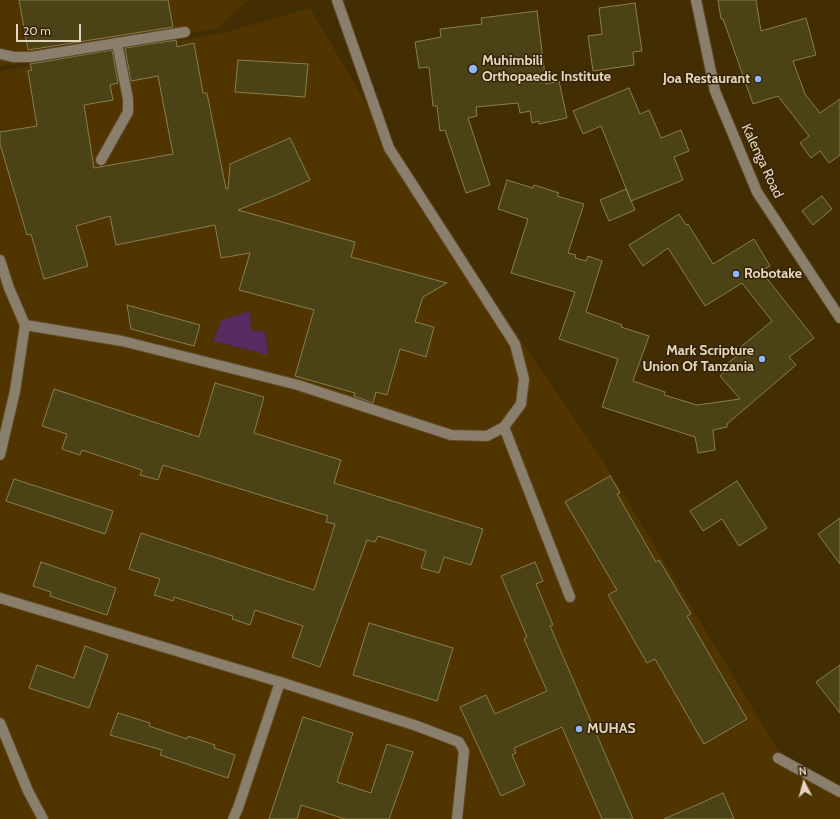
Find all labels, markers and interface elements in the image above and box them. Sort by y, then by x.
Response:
scale bar [18,16,83,42]
text: 20 m [23,23,51,38]
place label: Muhimbili Orthopaedic Institute [482,53,611,86]
marker: Muhimbili Orthopaedic Institute [467,63,479,75]
place label: Joa Restaurant [663,71,750,87]
marker: Joa Restaurant [753,74,763,84]
street label: Kalenga Road [737,121,787,201]
place label: Robotake [744,266,802,282]
marker: Robotake [731,269,741,279]
place label: Mark Scripture Union Of Tanzania [642,343,754,376]
marker: Mark Scripture Union Of Tanzania [757,354,767,364]
place label: MUHAS [587,721,636,737]
marker: MUHAS [574,724,584,734]
north arrow [784,763,824,803]
text: N [798,764,807,778]

